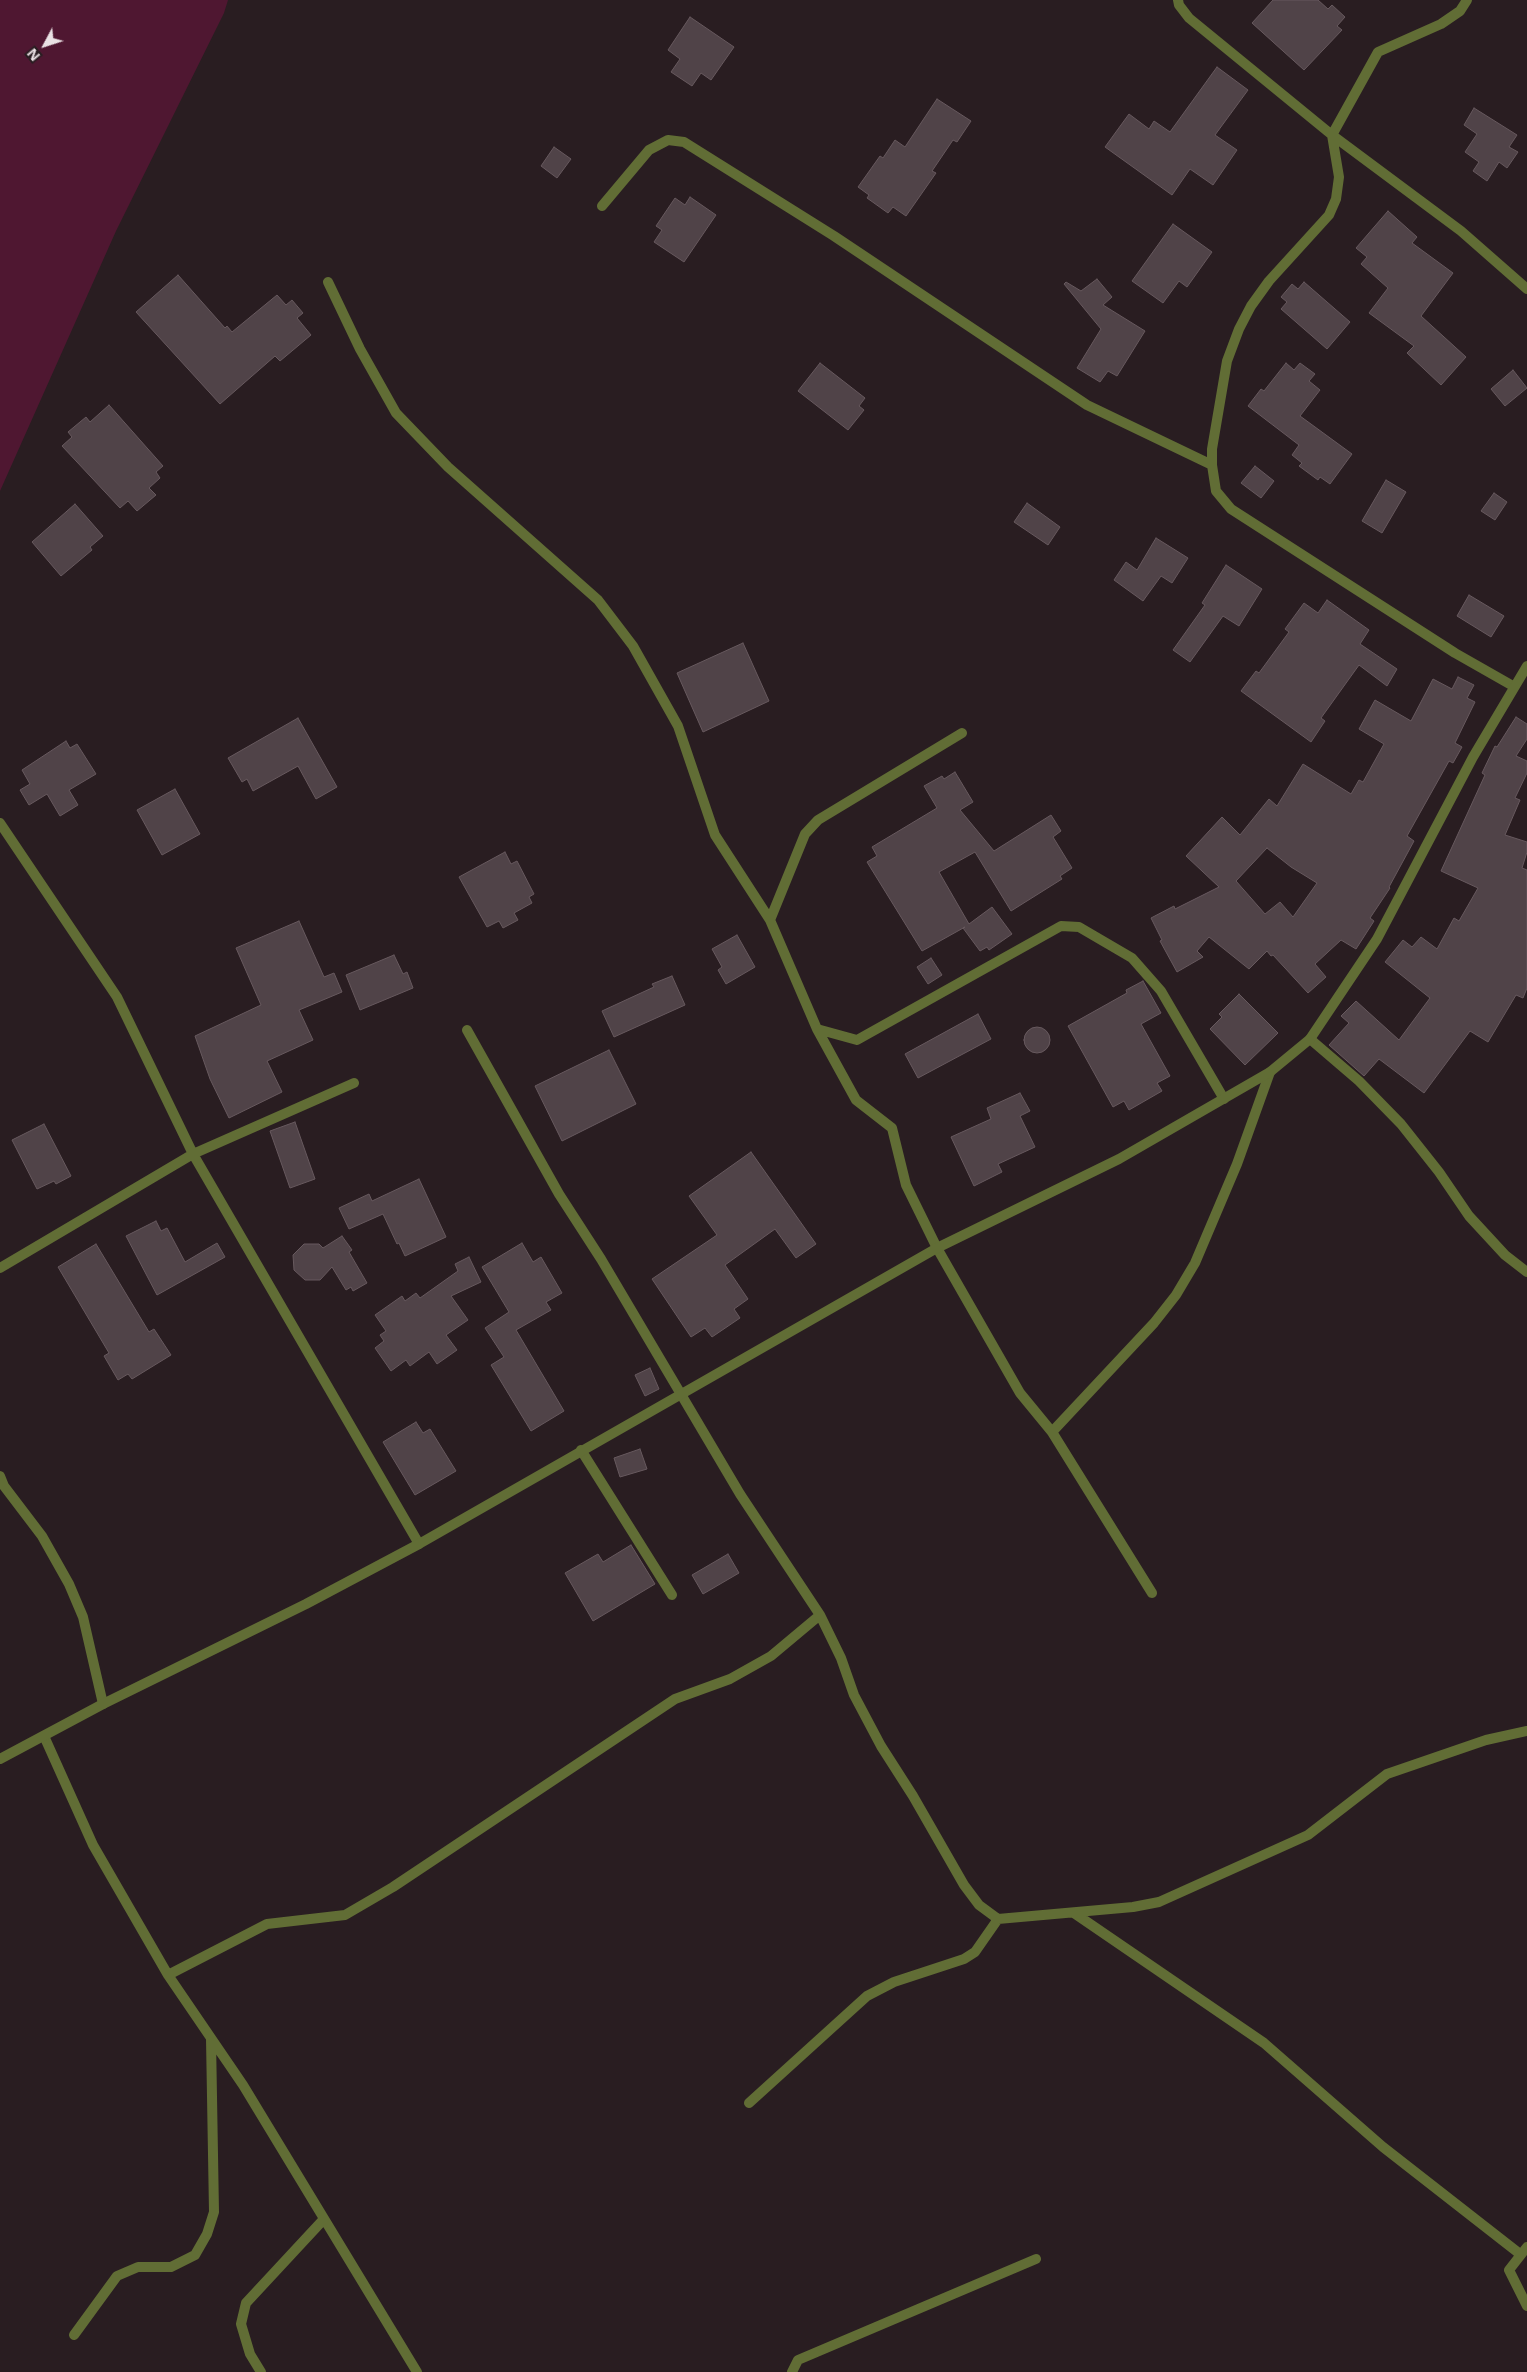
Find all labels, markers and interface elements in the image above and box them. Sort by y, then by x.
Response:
north arrow [20,20,70,70]
text: N [22,44,44,65]

